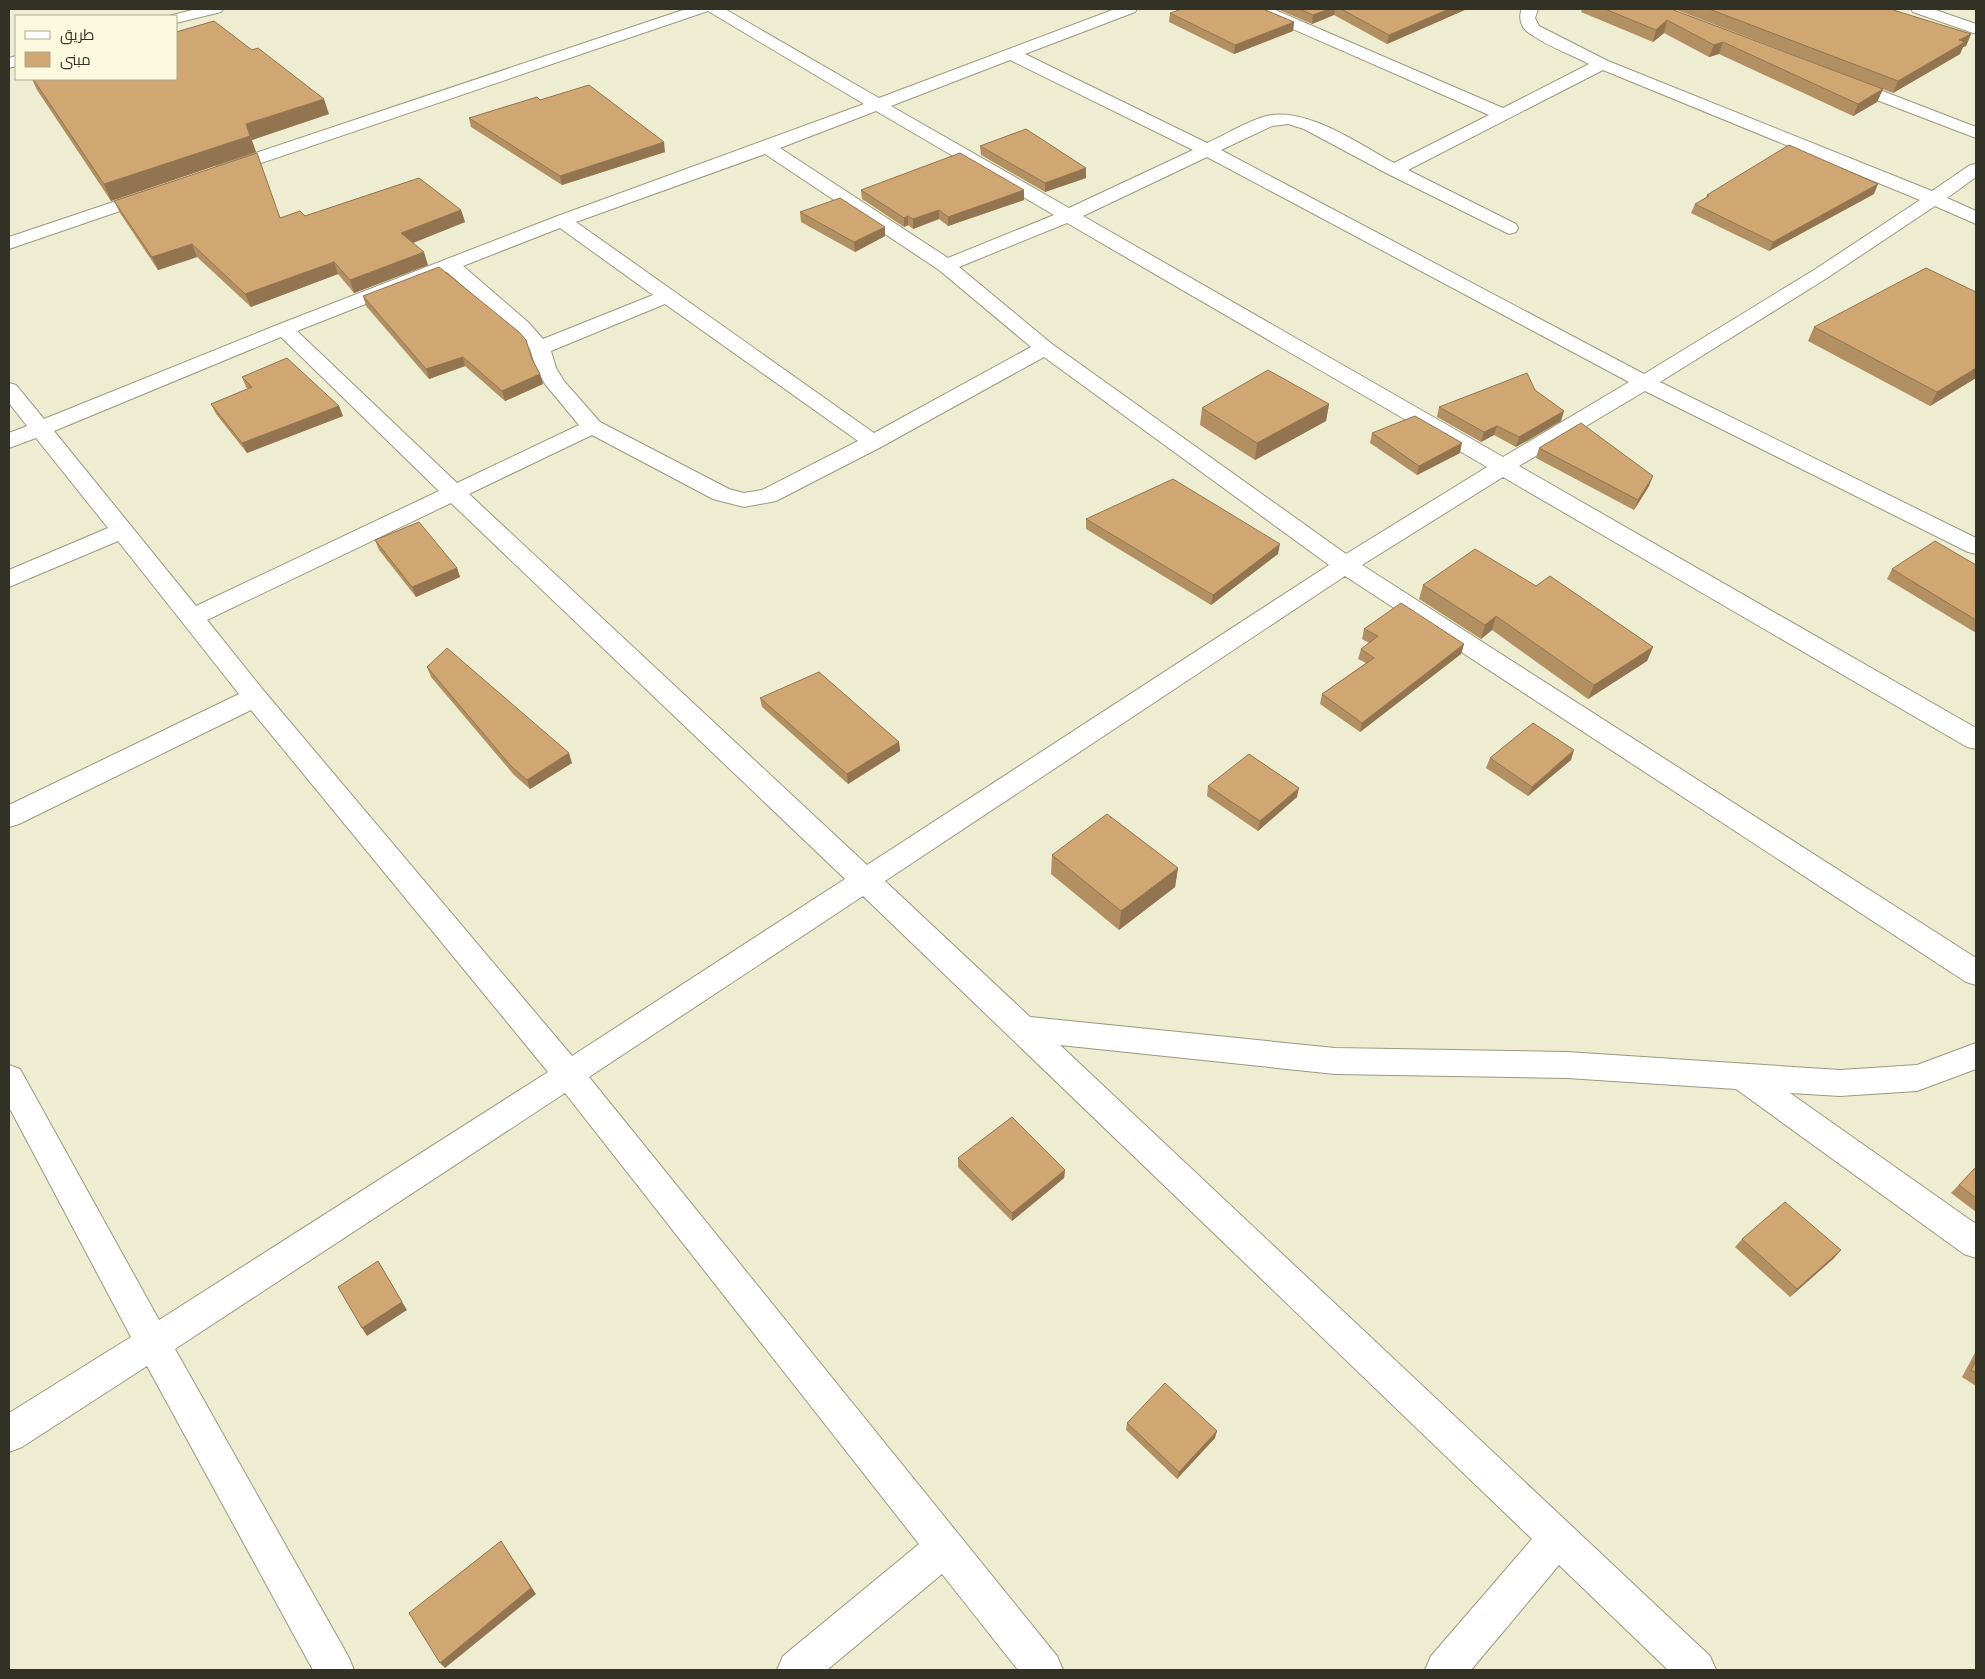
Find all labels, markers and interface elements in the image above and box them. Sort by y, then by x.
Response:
legend [15,15,178,80]
text: طريق [60,20,94,49]
text: مبنى [60,45,91,74]

